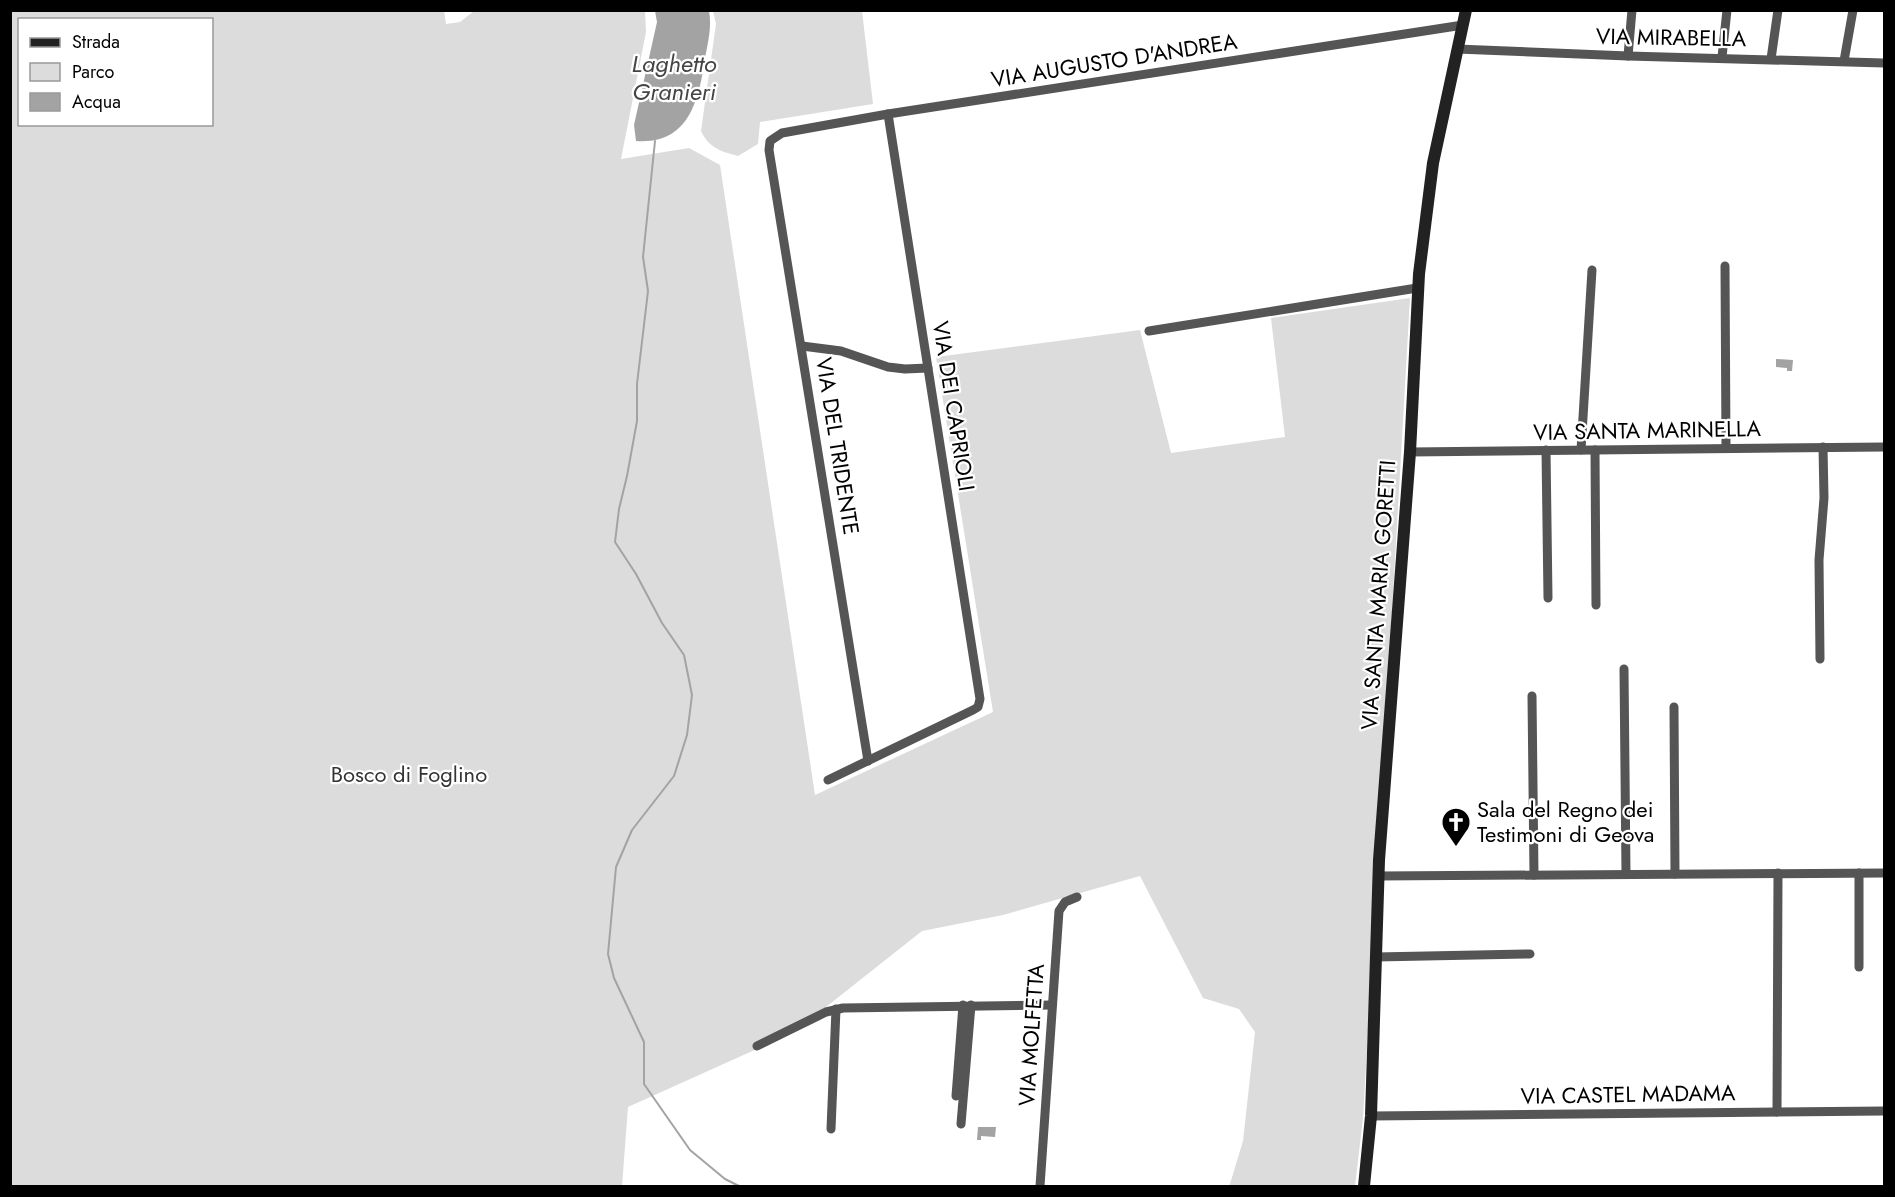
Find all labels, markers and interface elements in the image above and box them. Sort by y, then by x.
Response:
legend [18,18,213,126]
street label: VIA MIRABELLA [1596,20,1747,54]
street label: VIA AUGUSTO D'ANDREA [989,25,1240,95]
text: Strada [72,29,120,55]
water label: Laghetto Granieri [631,46,717,109]
text: Parco [72,59,114,85]
text: Acqua [72,89,121,115]
street label: VIA DEI CAPRIOLI [925,319,983,493]
street label: VIA DEL TRIDENTE [808,355,868,537]
street label: VIA SANTA MARINELLA [1533,412,1762,448]
street label: VIA SANTA MARIA GORETTI [1353,459,1403,731]
park label: Bosco di Foglino [331,758,487,790]
place label: Sala del Regno dei Testimoni di Geova [1477,793,1654,850]
church icon: Sala del Regno dei Testimoni di Geova [1440,806,1472,848]
street label: VIA MOLFETTA [1010,962,1052,1107]
street label: VIA CASTEL MADAMA [1520,1076,1736,1112]

